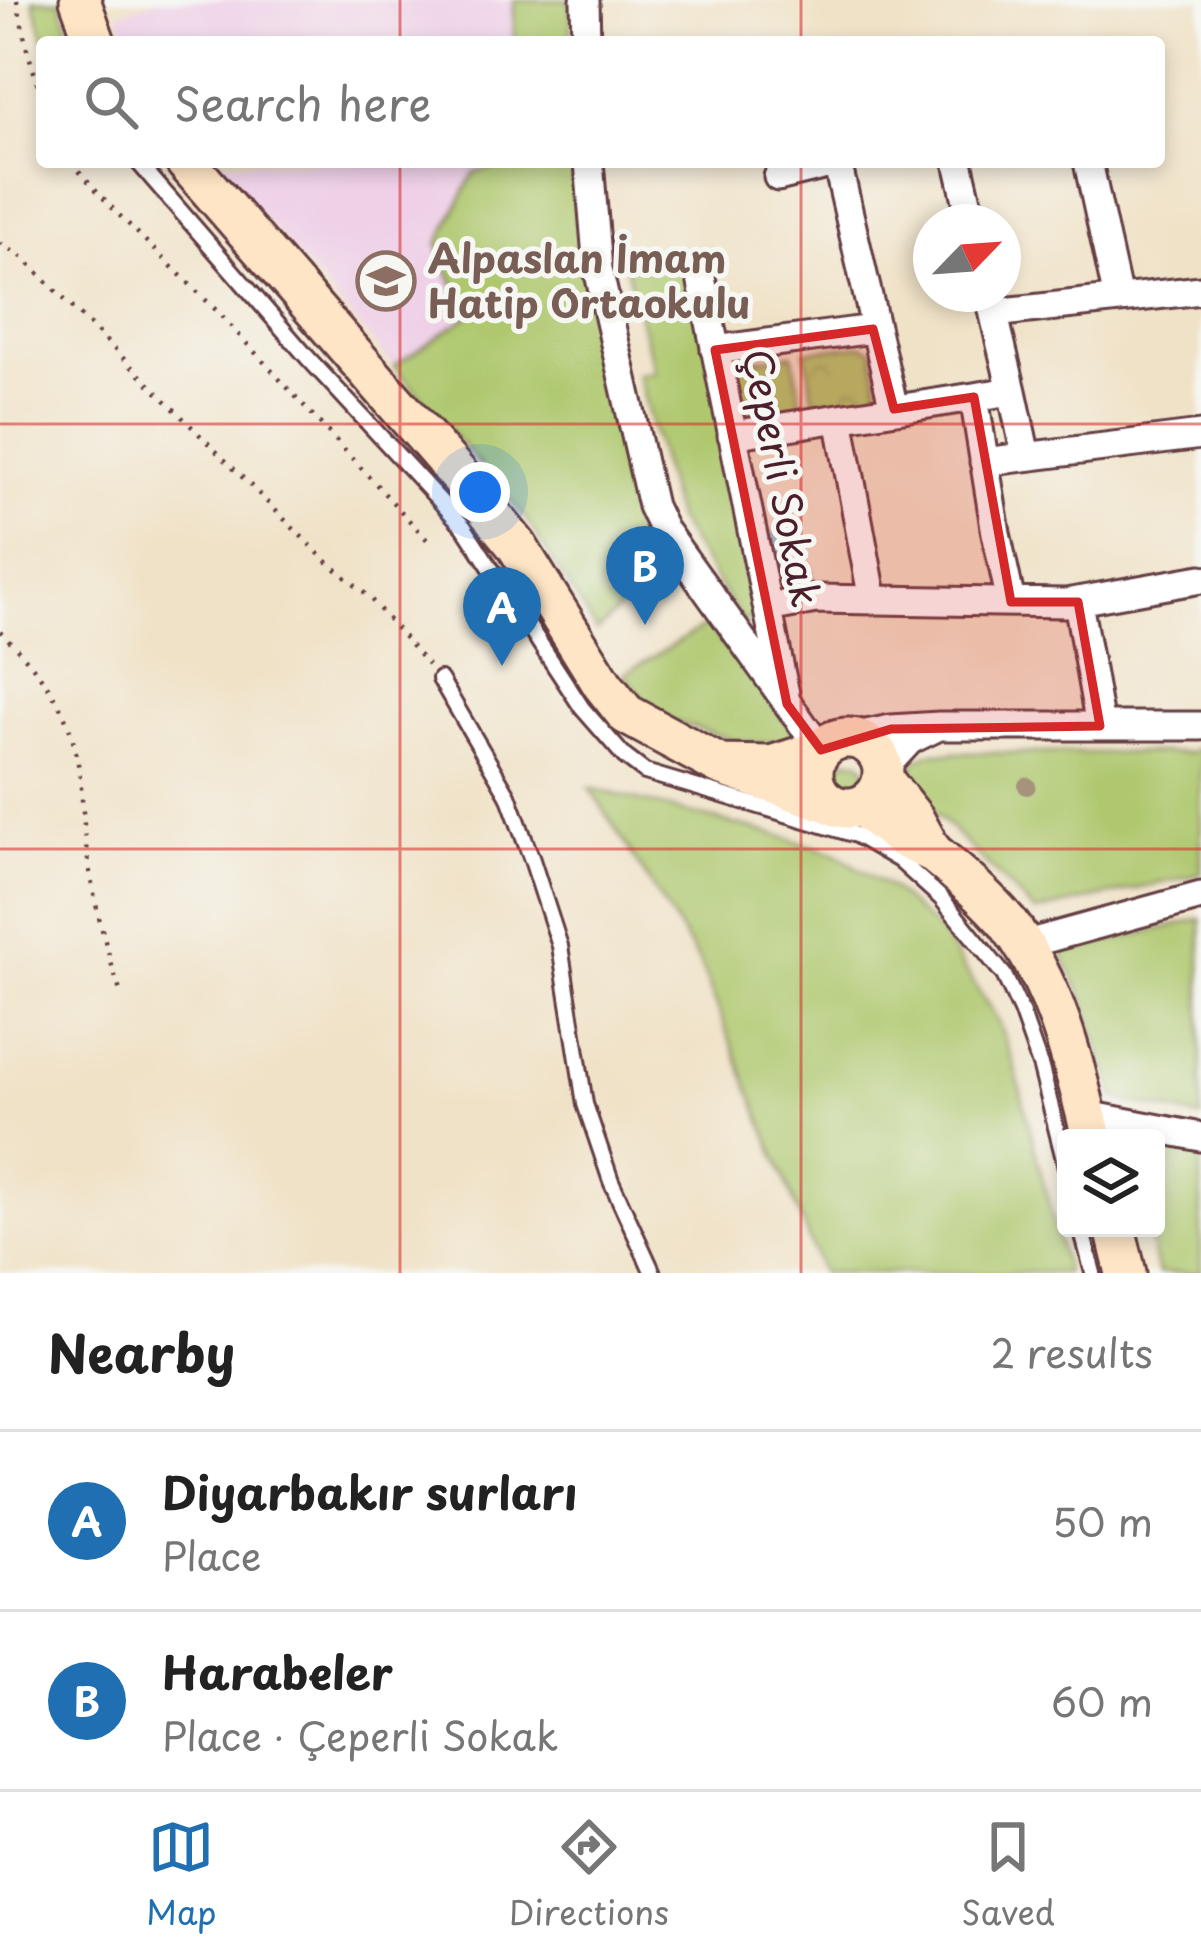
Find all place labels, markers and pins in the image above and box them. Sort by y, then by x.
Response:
place label: Alpaslan İmam Hatip Ortaokulu [428,227,750,331]
school or university icon: Alpaslan İmam Hatip Ortaokulu [355,250,417,312]
pin: B [606,526,684,625]
pin: A [463,567,541,666]

